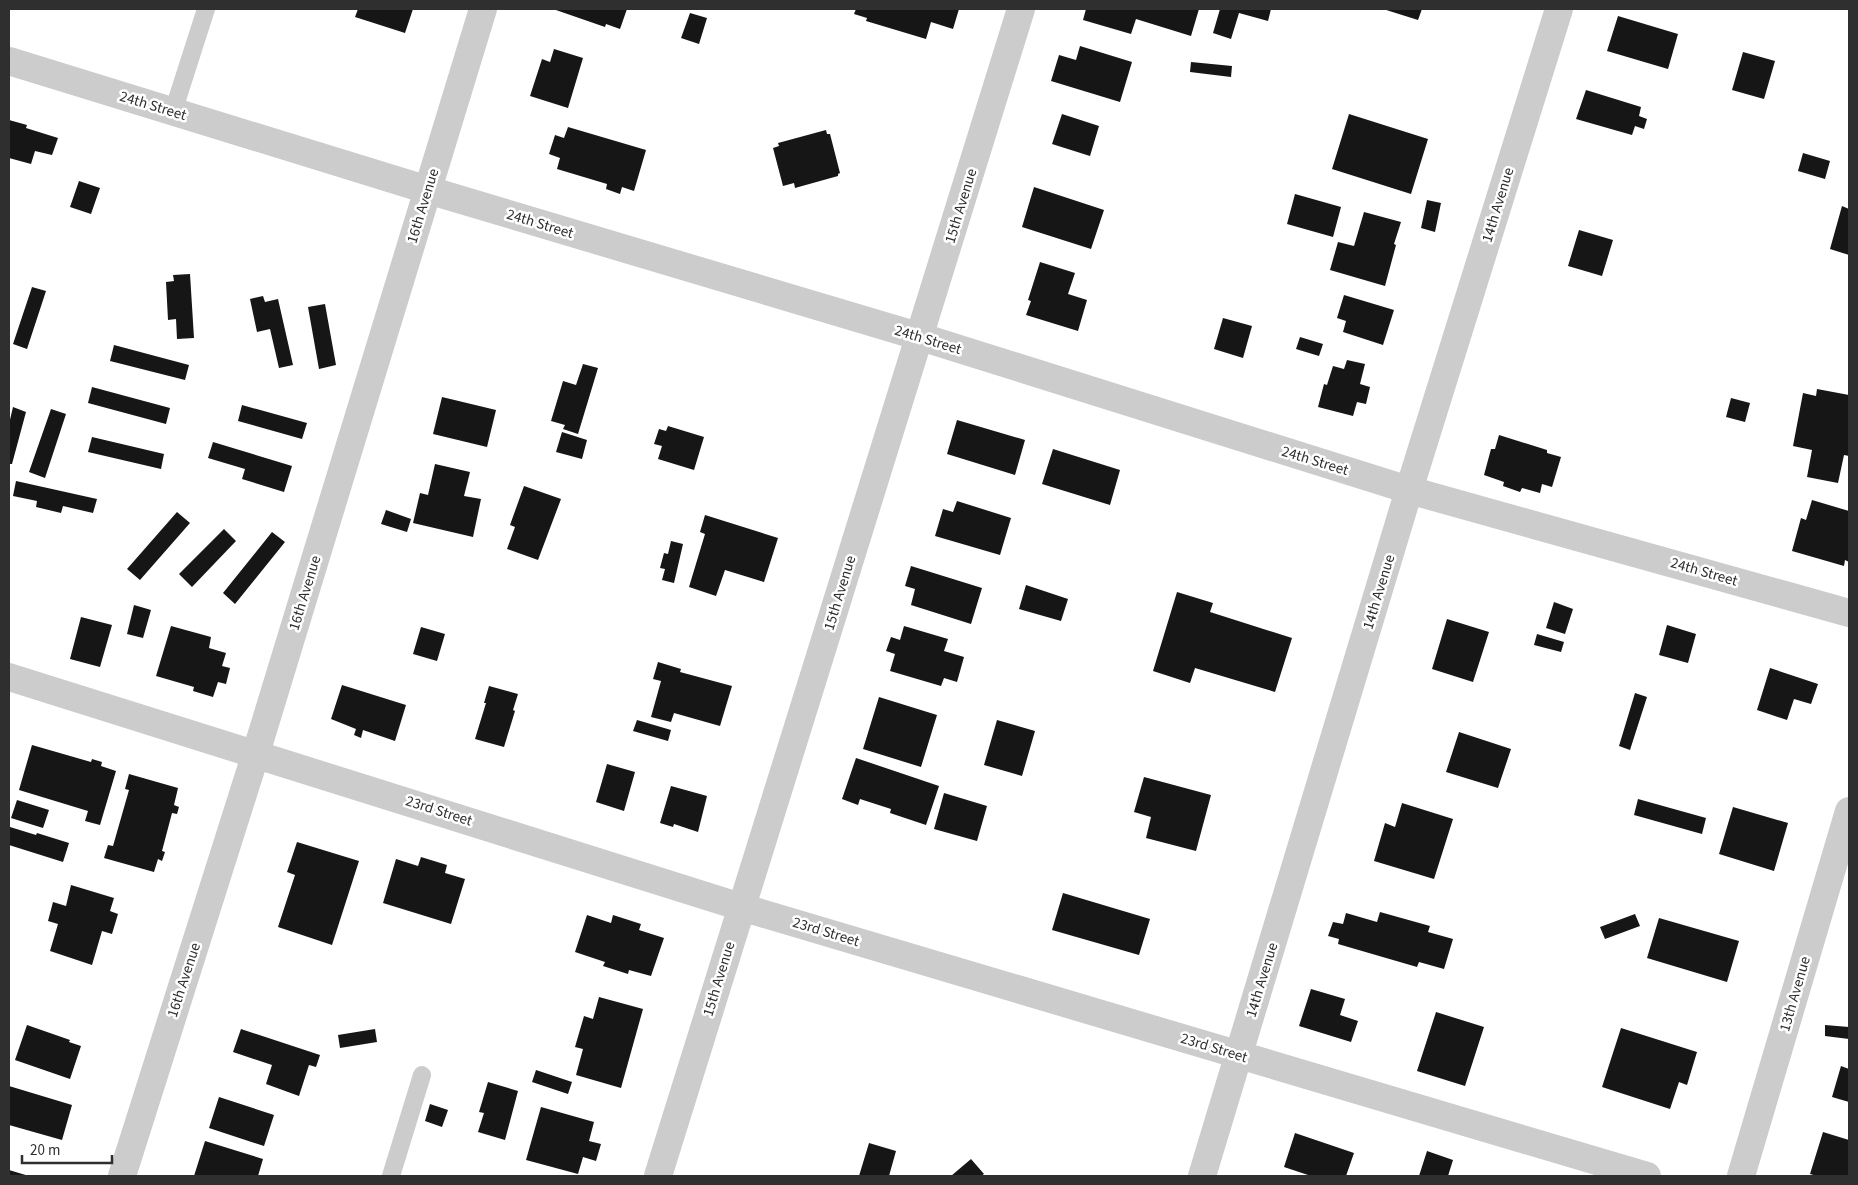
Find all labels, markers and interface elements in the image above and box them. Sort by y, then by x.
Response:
street label: 24th Street [117,86,189,126]
street label: 14th Avenue [1477,165,1519,245]
street label: 16th Avenue [402,166,444,246]
street label: 15th Avenue [940,166,982,246]
street label: 24th Street [504,204,576,244]
street label: 24th Street [892,320,964,360]
street label: 24th Street [1279,441,1351,481]
street label: 14th Avenue [1358,552,1400,632]
street label: 24th Street [1668,552,1740,592]
street label: 16th Avenue [284,553,326,633]
street label: 15th Avenue [819,553,861,633]
street label: 23rd Street [403,790,475,832]
street label: 23rd Street [790,912,862,952]
street label: 15th Avenue [698,939,740,1019]
street label: 16th Avenue [162,940,206,1020]
street label: 14th Avenue [1241,940,1283,1020]
street label: 13th Avenue [1774,954,1816,1034]
street label: 23rd Street [1178,1028,1250,1068]
scale bar [22,1132,112,1164]
text: 20 m [30,1140,60,1161]

